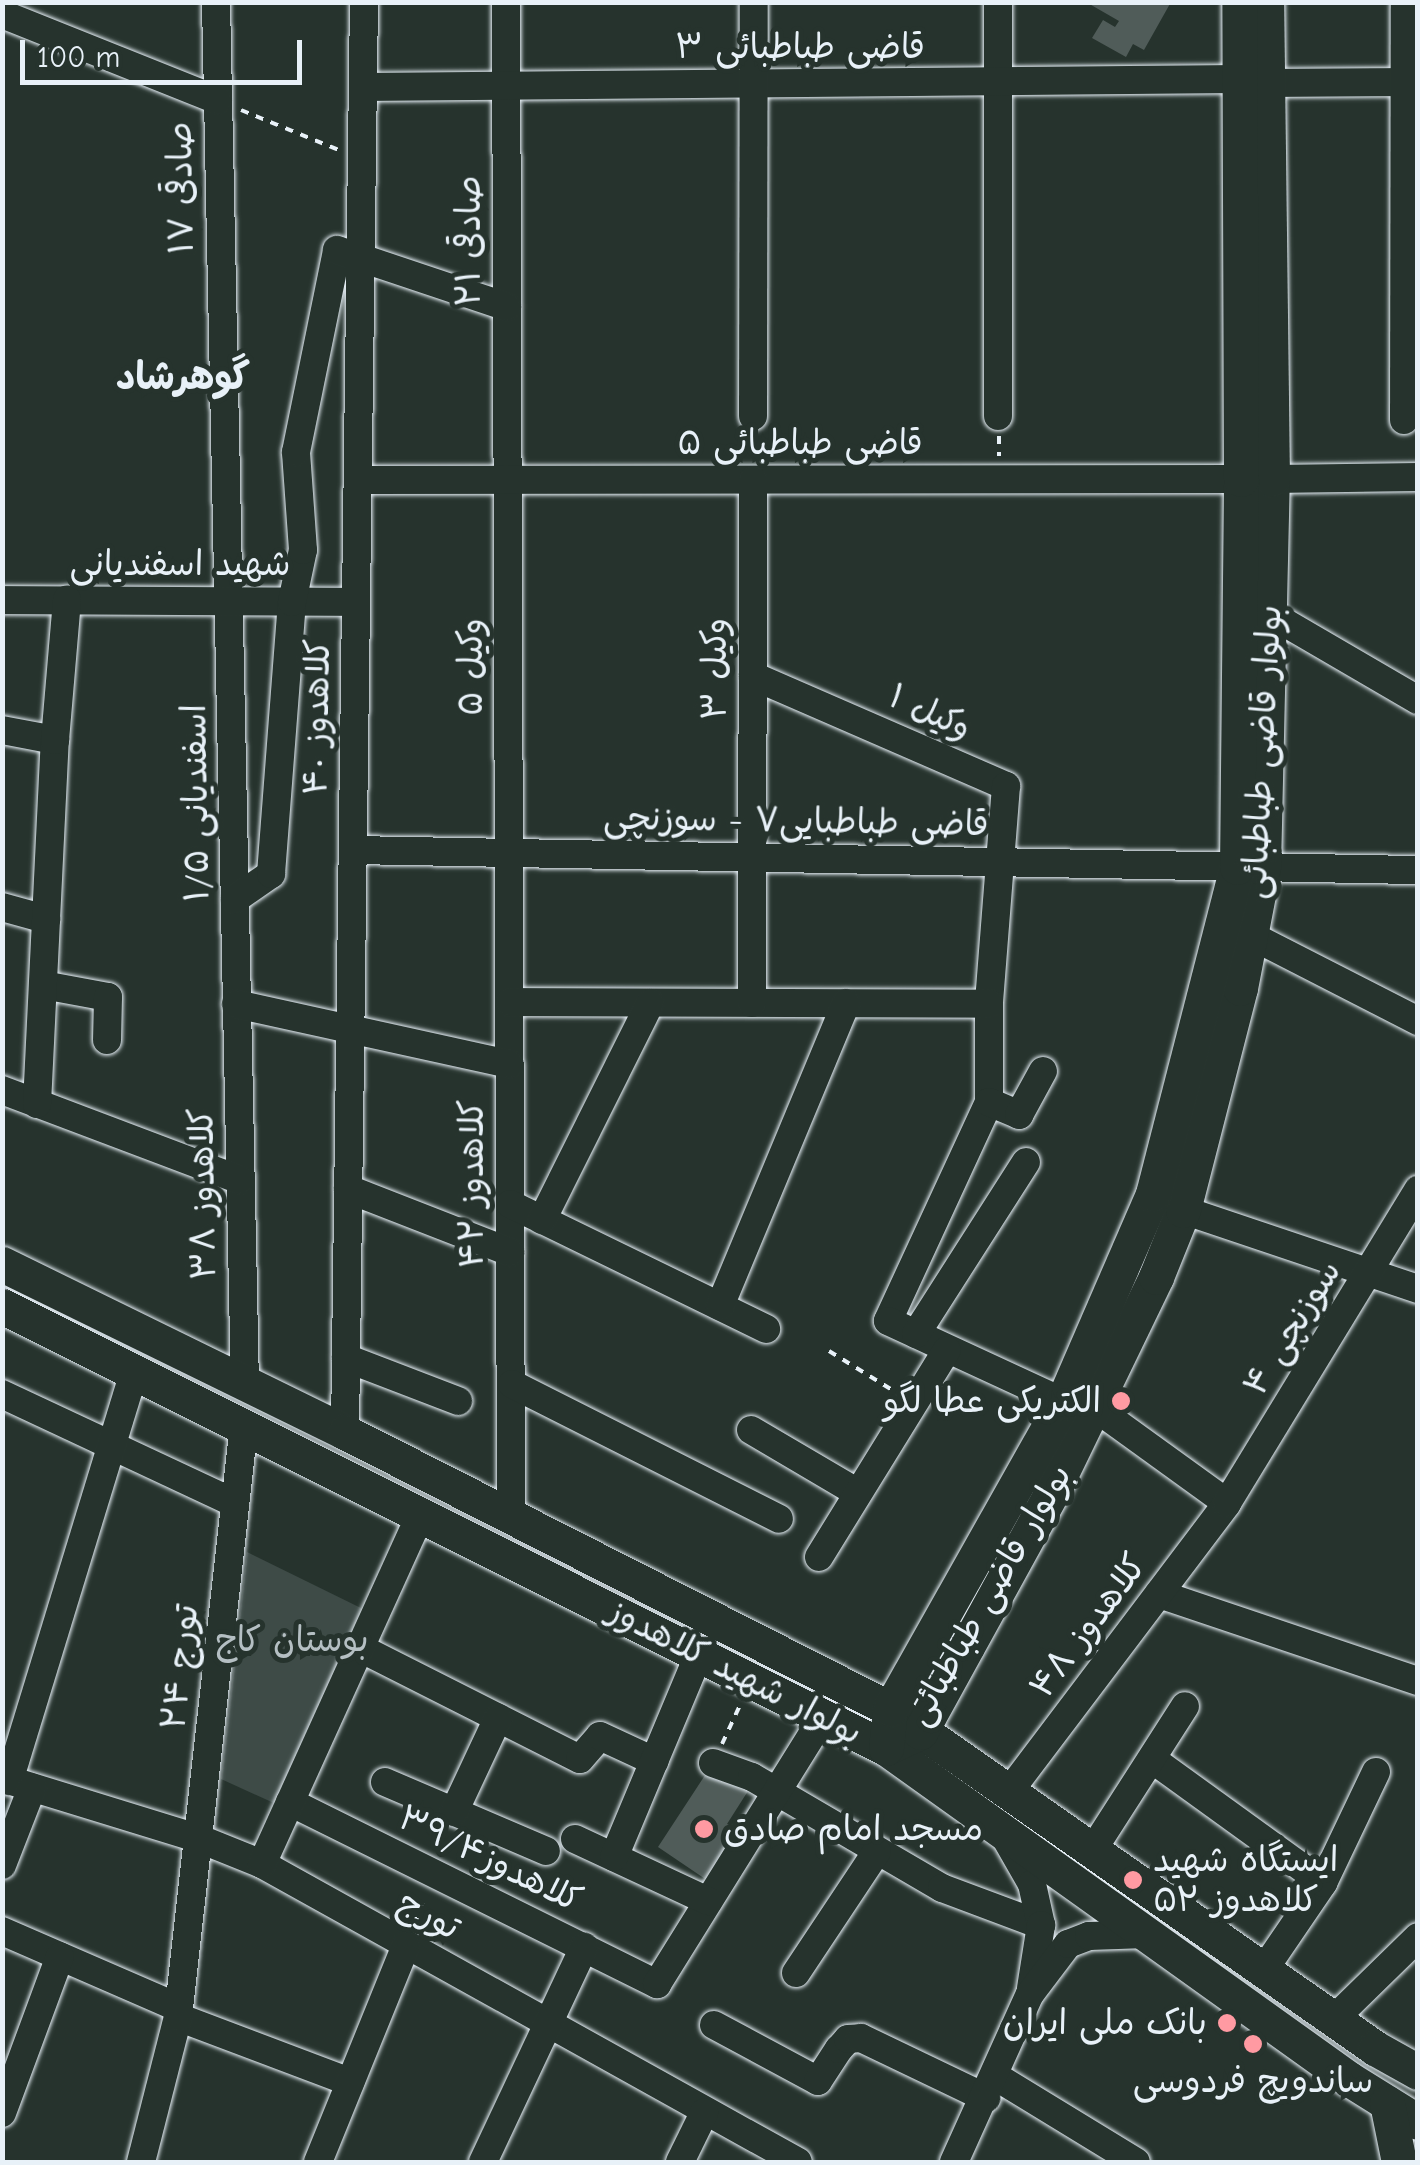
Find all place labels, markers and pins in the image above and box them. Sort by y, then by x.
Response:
place label: الکتریکی عطا لگو [883,1380,1101,1422]
marker: الکتریکی عطا لگو [1110,1390,1132,1412]
place label: مسجد امام صادق [724,1808,983,1850]
marker: مسجد امام صادق [693,1818,715,1840]
place label: ایستگاه شهید کلاهدوز ۵۲ [1153,1839,1338,1921]
marker: ایستگاه شهید کلاهدوز ۵۲ [1122,1869,1144,1891]
place label: بانک ملی ایران [1003,2002,1207,2044]
marker: بانک ملی ایران [1216,2012,1238,2034]
marker: ساندویچ فردوسی [1242,2033,1264,2055]
place label: ساندویچ فردوسی [1133,2060,1373,2102]

